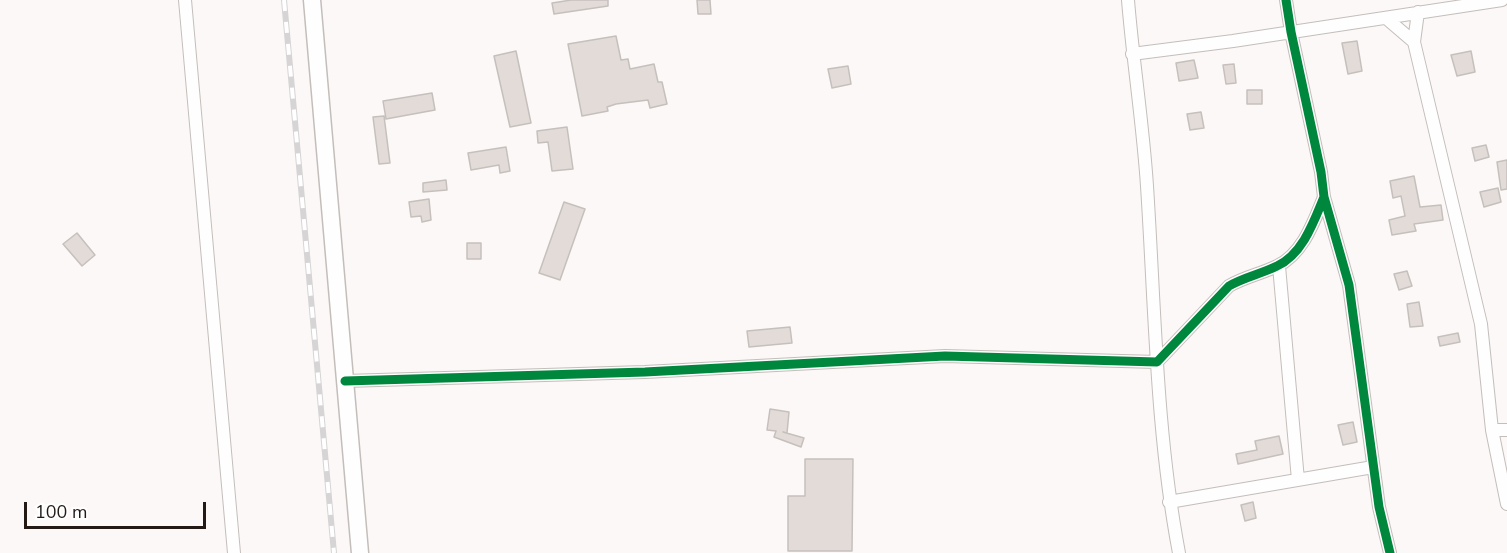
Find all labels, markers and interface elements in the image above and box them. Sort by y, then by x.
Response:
scale bar [27,490,208,528]
text: 100 m [35,500,87,524]

